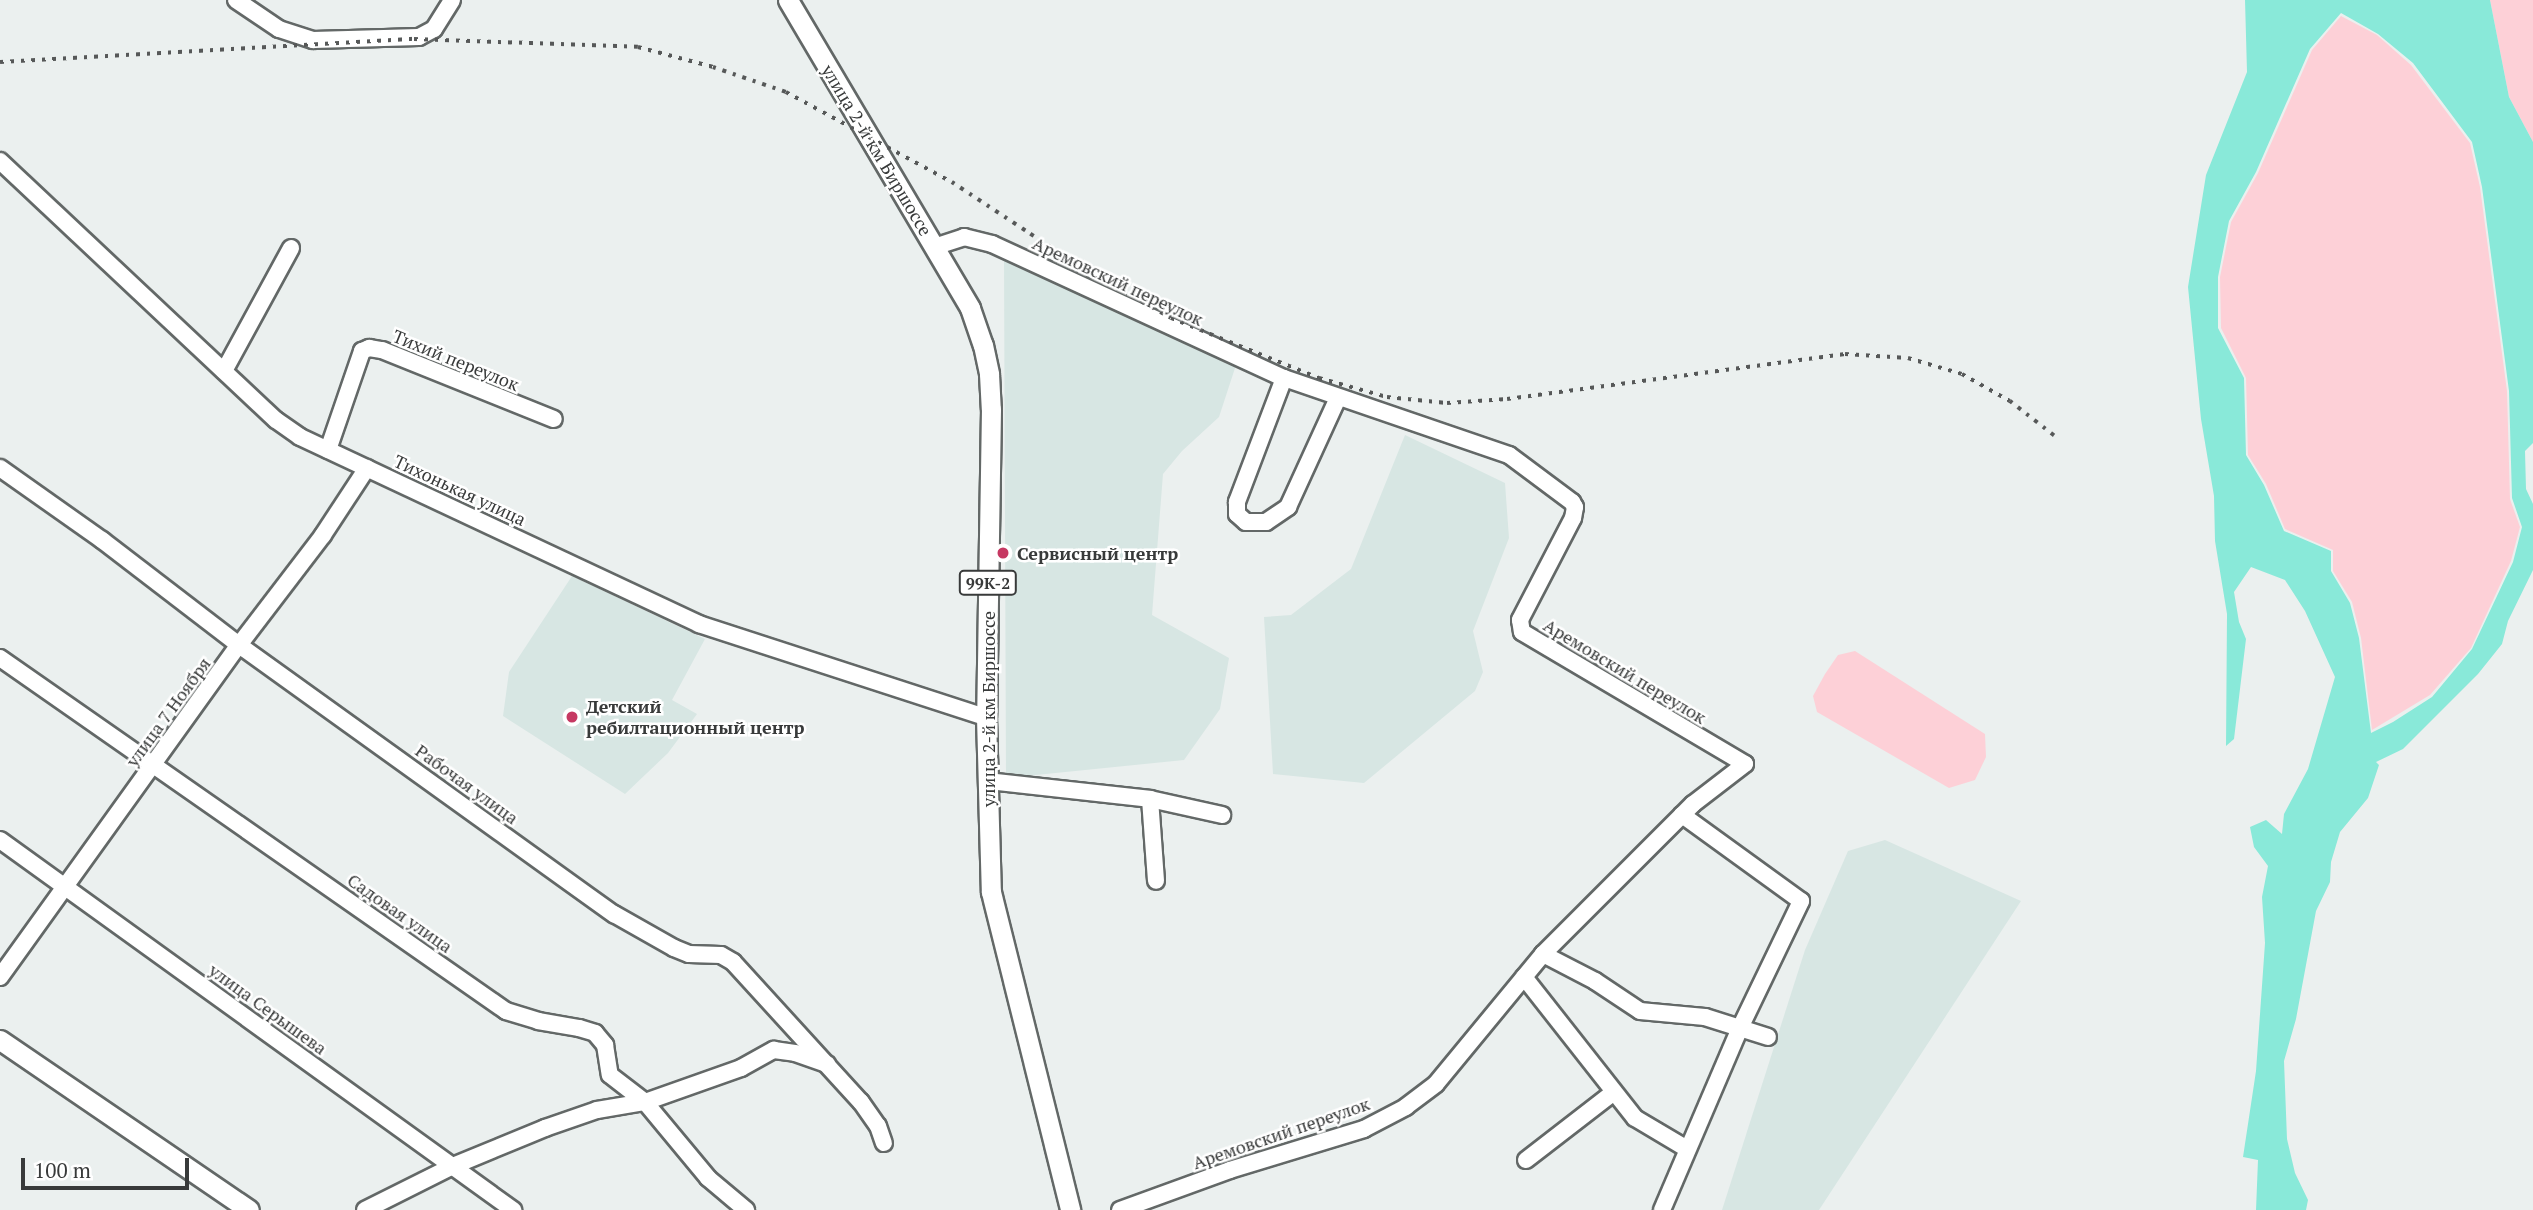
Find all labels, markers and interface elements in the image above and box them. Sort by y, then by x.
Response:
street label: улица 2-й км Биршоссе [817,60,937,240]
street label: Аремовский переулок [1029,232,1207,330]
street label: Тихий переулок [390,325,522,395]
street label: Тихонькая улица [391,450,529,530]
place label: Сервисный центр [1017,542,1178,564]
marker: Сервисный центр [995,545,1011,561]
road number: 99К-2 [958,570,1018,596]
street label: улица 2-й км Биршоссе [977,611,999,807]
street label: Аремовский переулок [1540,614,1710,728]
street label: улица 7 Ноября [121,653,215,771]
place label: Детский ребилтационный центр [586,696,804,738]
marker: Детский ребилтационный центр [564,709,580,725]
street label: Рабочая улица [411,739,523,829]
street label: Садовая улица [343,869,457,957]
street label: улица Серышева [205,959,331,1059]
street label: Аремовский переулок [1190,1093,1372,1173]
scale bar [24,1144,192,1188]
text: 100 m [34,1156,91,1184]

